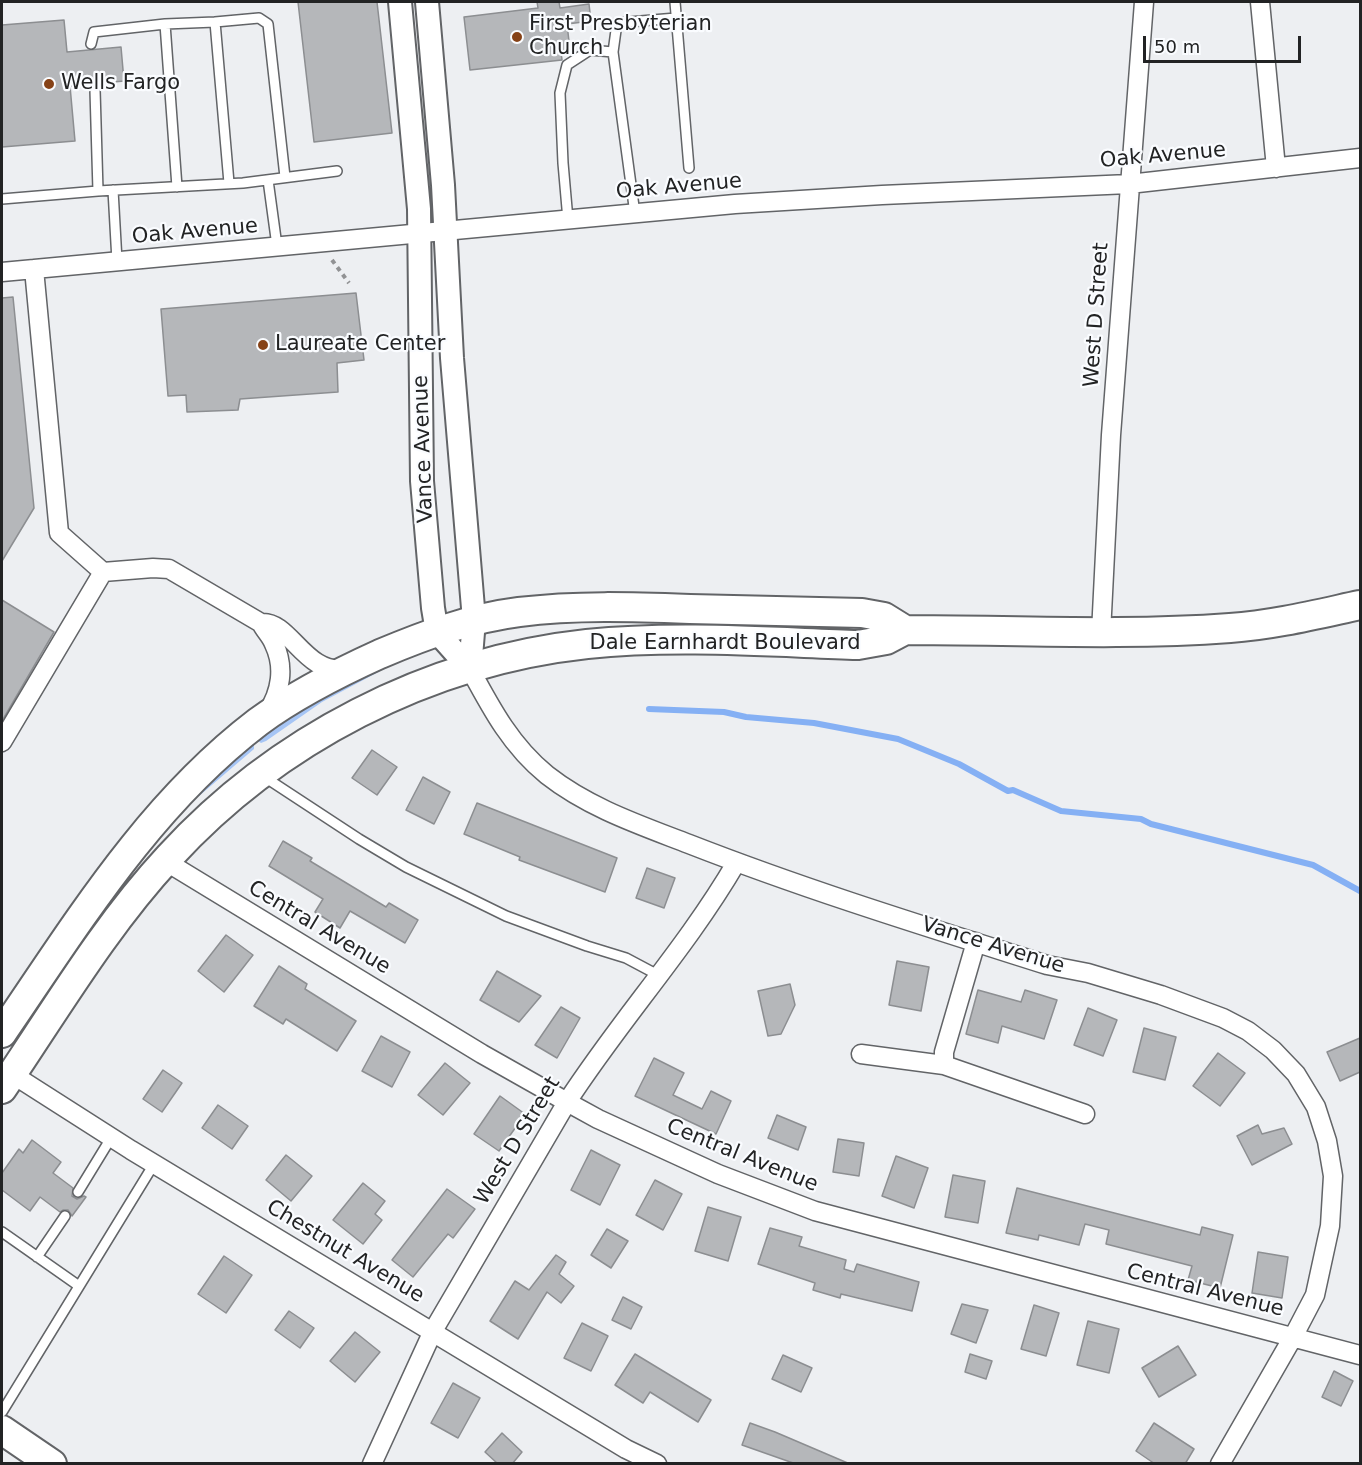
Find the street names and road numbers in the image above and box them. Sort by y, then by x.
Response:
street label: Oak Avenue [1099,138,1227,174]
street label: Oak Avenue [615,169,743,205]
street label: Oak Avenue [131,214,259,250]
street label: West D Street [1079,242,1115,388]
street label: Vance Avenue [409,375,439,523]
street label: Dale Earnhardt Boulevard [589,631,861,657]
street label: Central Avenue [243,876,395,980]
street label: Vance Avenue [919,912,1067,980]
street label: West D Street [470,1072,566,1210]
street label: Central Avenue [663,1114,821,1198]
street label: Chestnut Avenue [262,1195,428,1309]
street label: Central Avenue [1124,1259,1286,1323]

